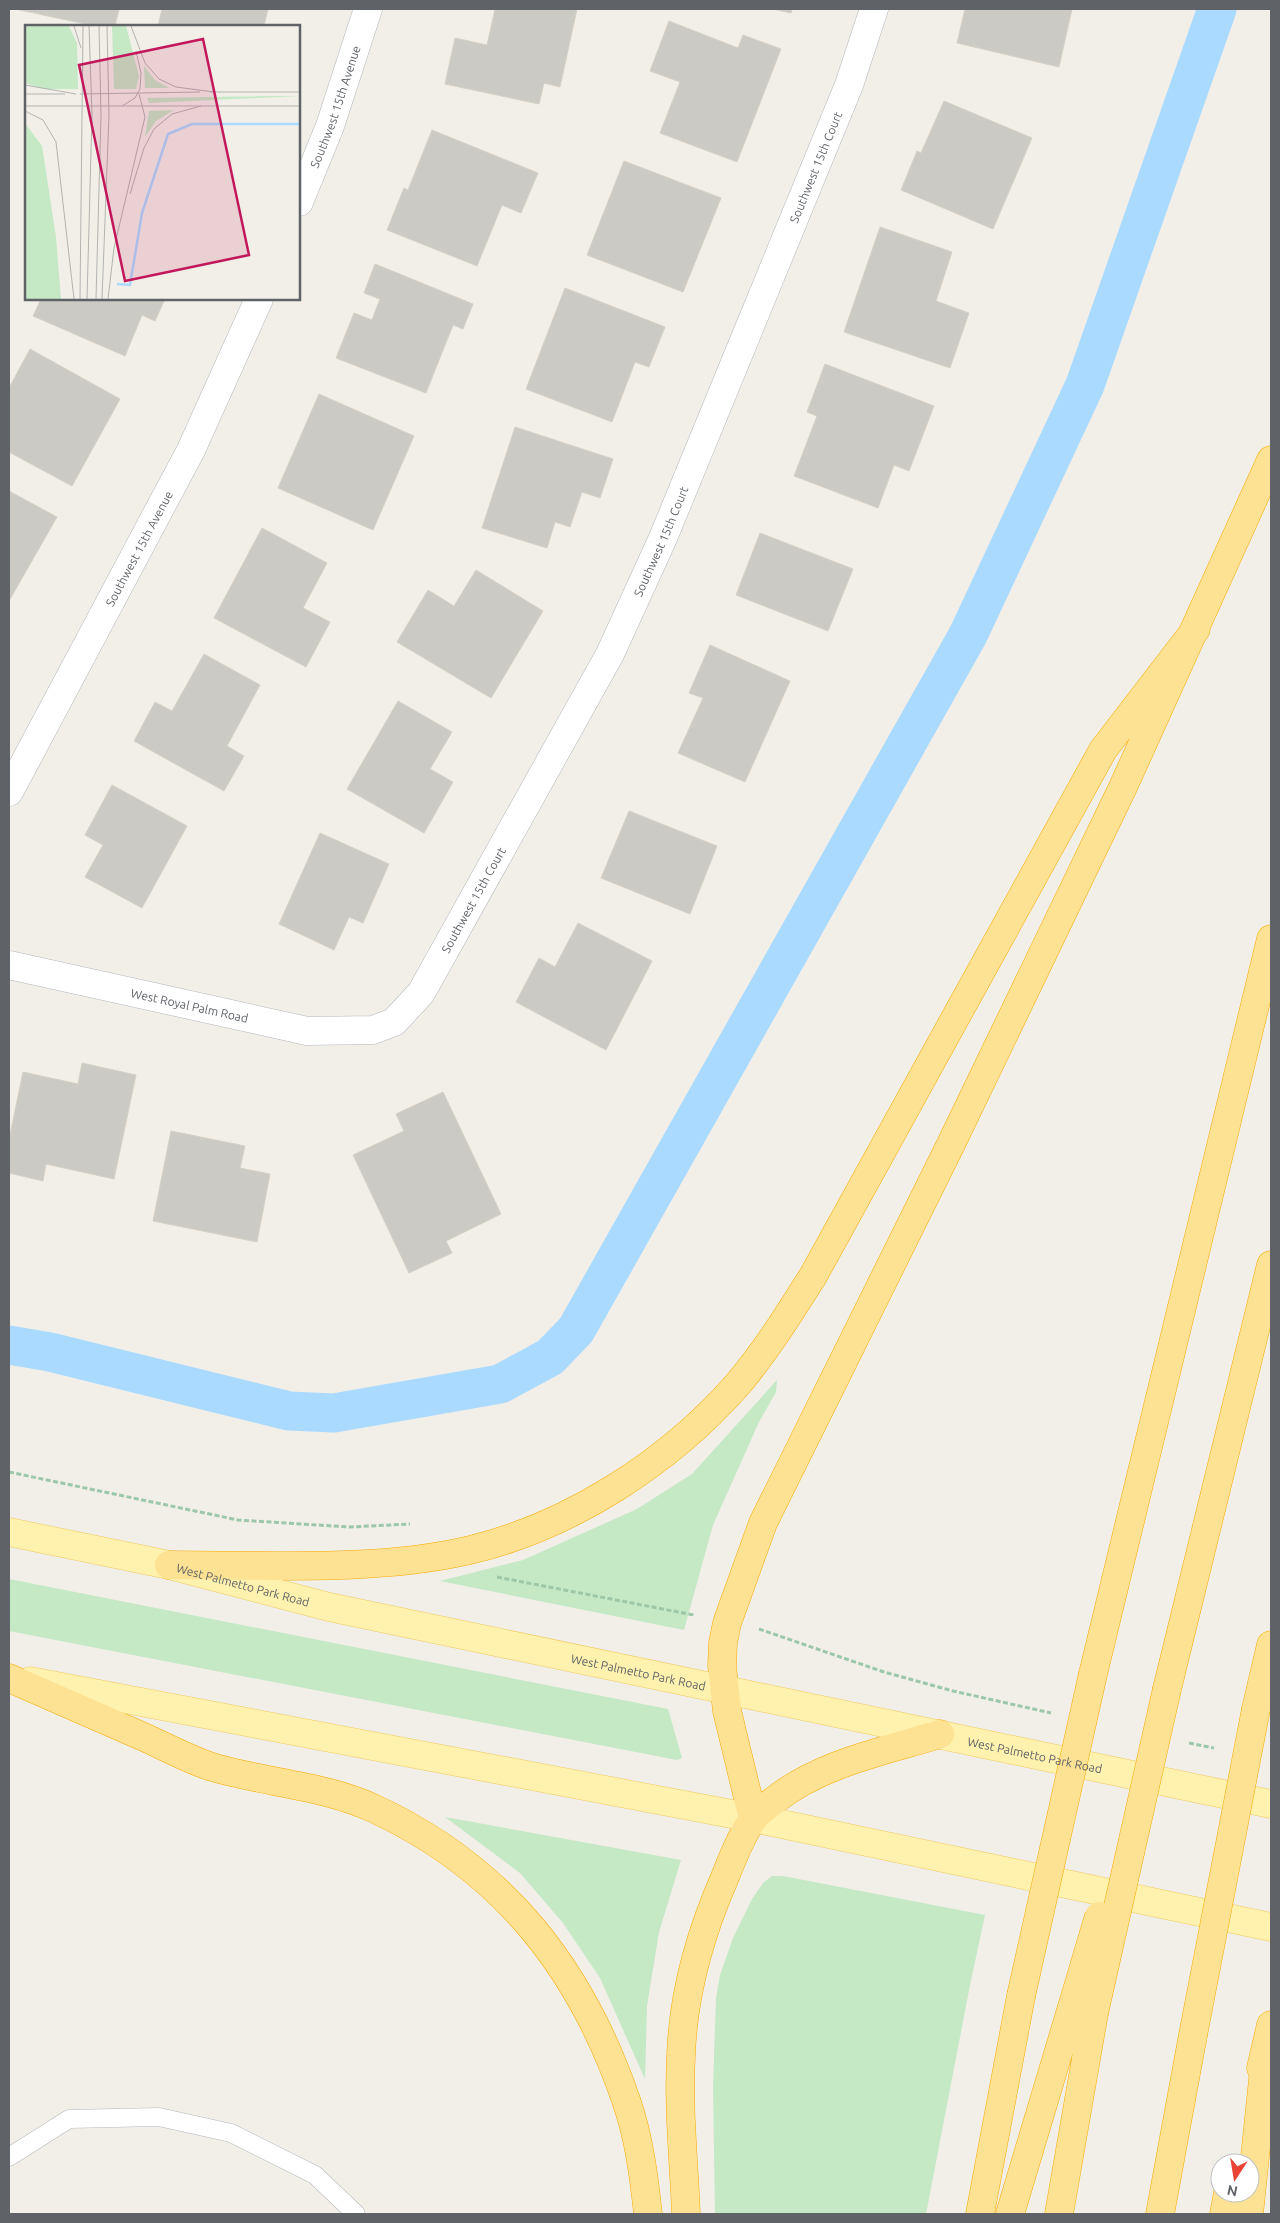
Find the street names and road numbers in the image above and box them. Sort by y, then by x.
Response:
street label: Southwest 15th Avenue [307,44,362,170]
street label: Southwest 15th Court [787,109,844,224]
street label: Southwest 15th Court [631,484,690,598]
street label: Southwest 15th Avenue [103,488,175,608]
street label: Southwest 15th Court [438,845,508,955]
street label: West Royal Palm Road [130,986,249,1024]
street label: West Palmetto Park Road [175,1561,311,1608]
street label: West Palmetto Park Road [570,1651,707,1692]
street label: West Palmetto Park Road [966,1734,1103,1775]

